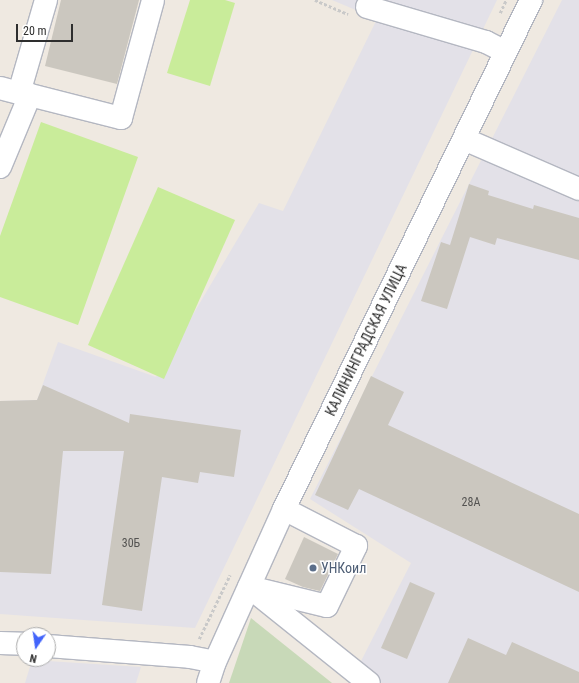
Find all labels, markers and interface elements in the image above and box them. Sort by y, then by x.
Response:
scale bar [18,16,75,42]
text: 20 m [23,24,47,38]
street label: КАЛИНИНГРАДСКАЯ УЛИЦА [322,261,410,419]
house number: 28А [462,496,480,510]
house number: 30Б [122,537,140,551]
place label: УНКоил [321,560,366,576]
marker: УНКоил [308,563,318,573]
north arrow [16,627,56,667]
text: N [29,651,38,665]

